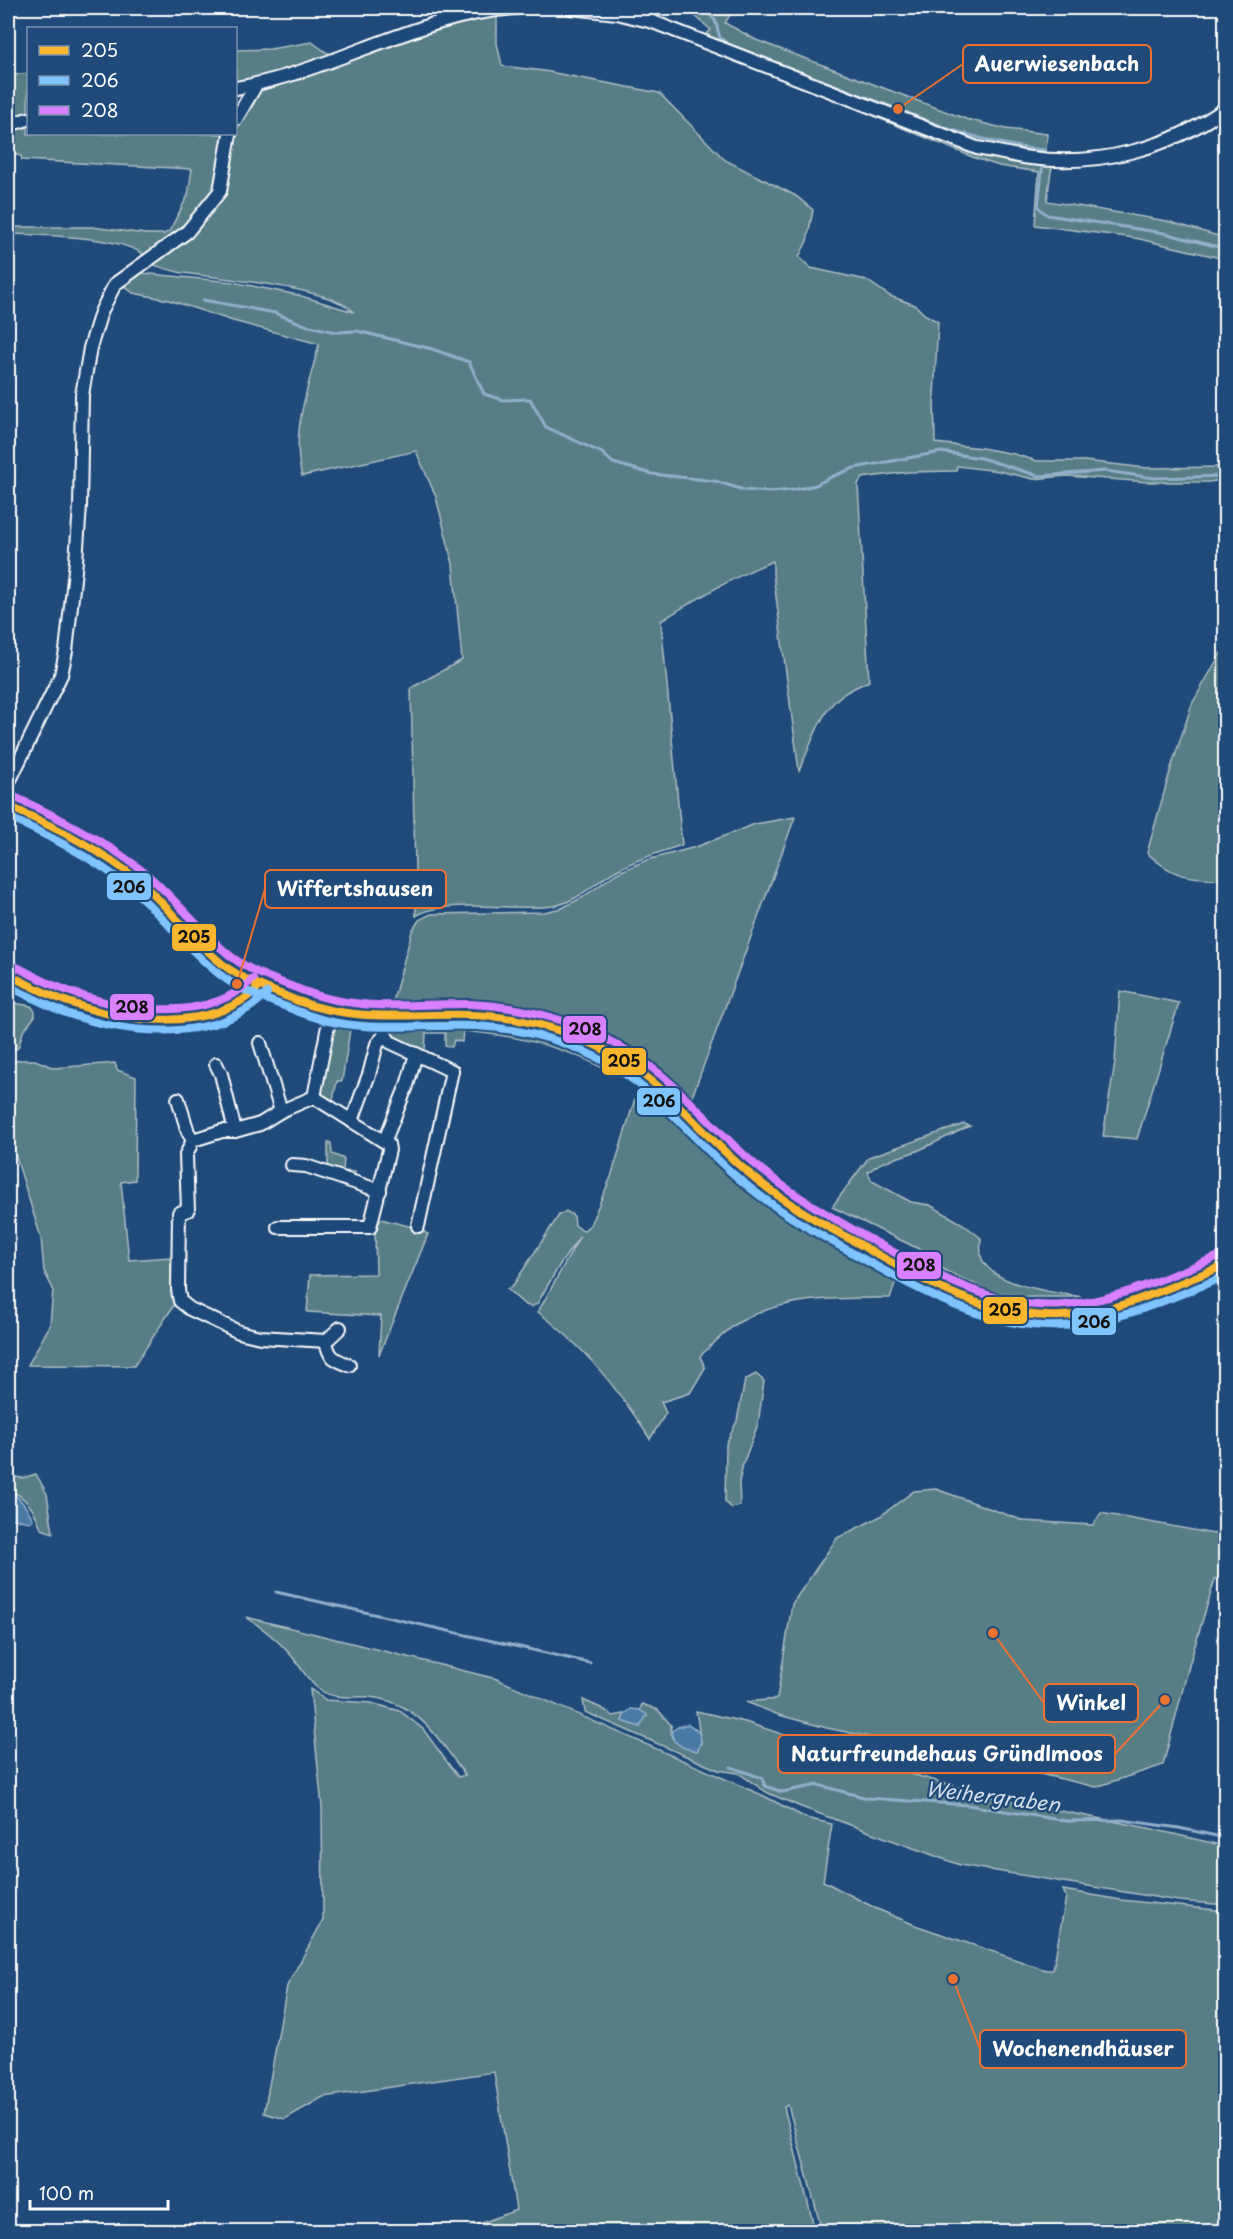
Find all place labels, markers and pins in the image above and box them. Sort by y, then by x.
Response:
callout: Auerwiesenbach [963,45,1151,83]
callout: Wiffertshausen [265,870,446,908]
callout: Winkel [1044,1684,1138,1722]
callout: Naturfreundehaus Gründlmoos [778,1735,1115,1773]
callout: Wochenendhäuser [980,2030,1186,2068]

